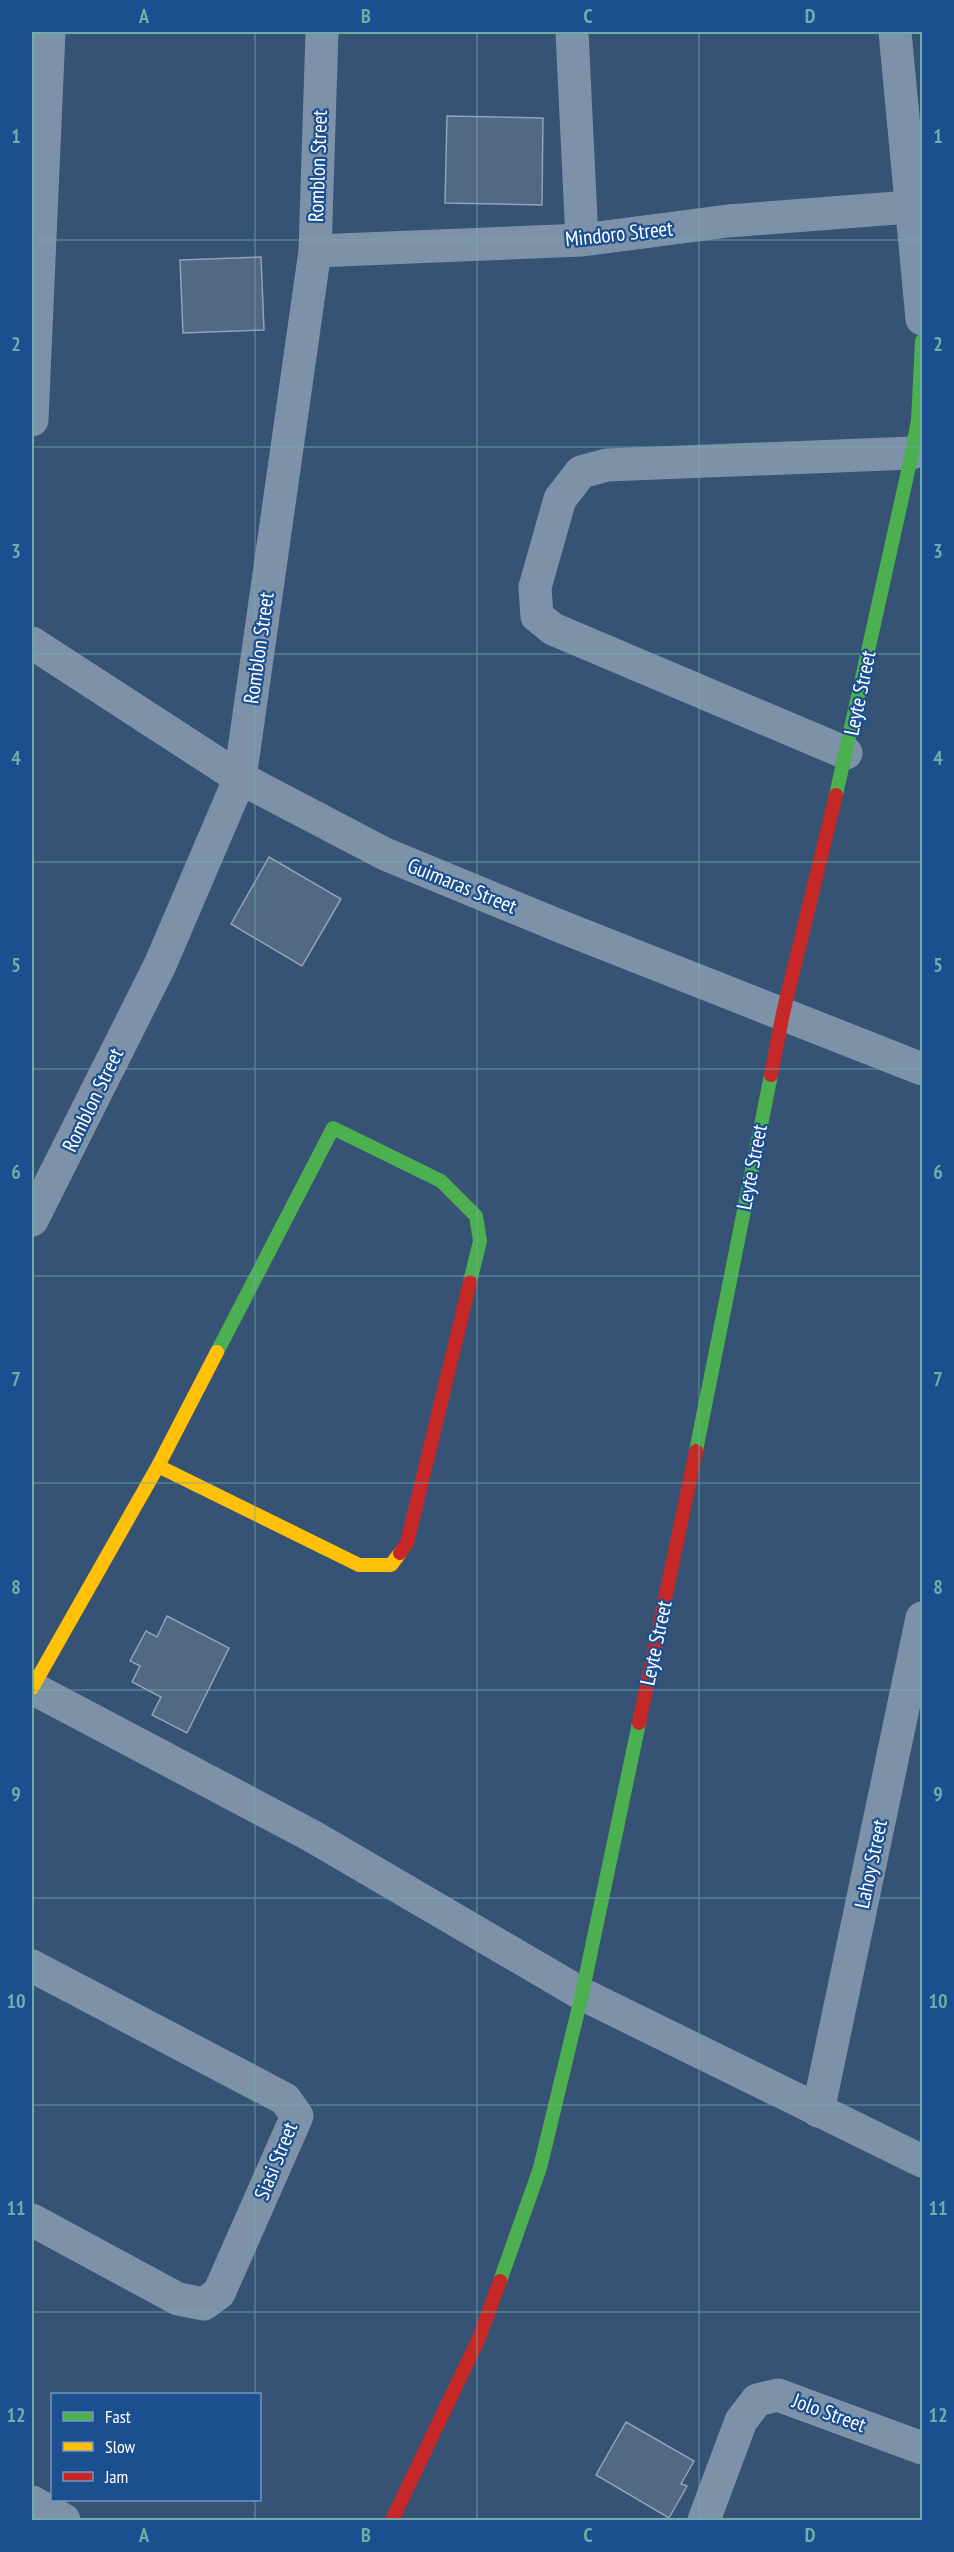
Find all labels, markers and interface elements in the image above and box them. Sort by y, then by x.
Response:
text: A [138,3,150,29]
text: B [361,3,371,29]
text: C [583,3,593,29]
text: D [805,3,816,29]
street label: Romblon Street [302,109,333,223]
text: 1 [11,123,21,149]
text: 1 [933,123,943,149]
street label: Mindoro Street [564,214,674,253]
text: 2 [11,331,21,357]
text: 2 [933,331,943,357]
text: 3 [11,538,21,564]
text: 3 [933,538,943,564]
street label: Romblon Street [237,590,280,705]
street label: Leyte Street [837,648,882,738]
text: 4 [11,745,21,771]
text: 4 [933,745,943,771]
street label: Guimaras Street [404,851,521,920]
text: 5 [11,952,21,978]
text: 5 [933,952,943,978]
street label: Romblon Street [56,1043,129,1156]
street label: Leyte Street [730,1122,773,1212]
text: 6 [11,1159,21,1185]
text: 6 [933,1159,943,1185]
text: 7 [11,1366,21,1392]
text: 7 [933,1366,943,1392]
text: 8 [11,1574,21,1600]
text: 8 [933,1574,943,1600]
street label: Leyte Street [633,1598,678,1688]
text: 9 [11,1781,21,1807]
text: 9 [933,1781,943,1807]
street label: Lahoy Street [848,1817,893,1911]
text: 10 [6,1988,26,2014]
text: 10 [928,1988,948,2014]
street label: Siasi Street [248,2118,303,2204]
text: 11 [6,2195,26,2221]
text: 11 [928,2195,948,2221]
street label: Jolo Street [788,2387,870,2438]
legend [51,2393,261,2501]
text: 12 [6,2402,26,2428]
text: 12 [928,2402,948,2428]
text: Fast [105,2405,131,2428]
text: Slow [105,2435,136,2458]
text: Jam [104,2465,128,2488]
text: A [138,2522,150,2548]
text: B [361,2522,371,2548]
text: C [583,2522,593,2548]
text: D [805,2522,816,2548]

